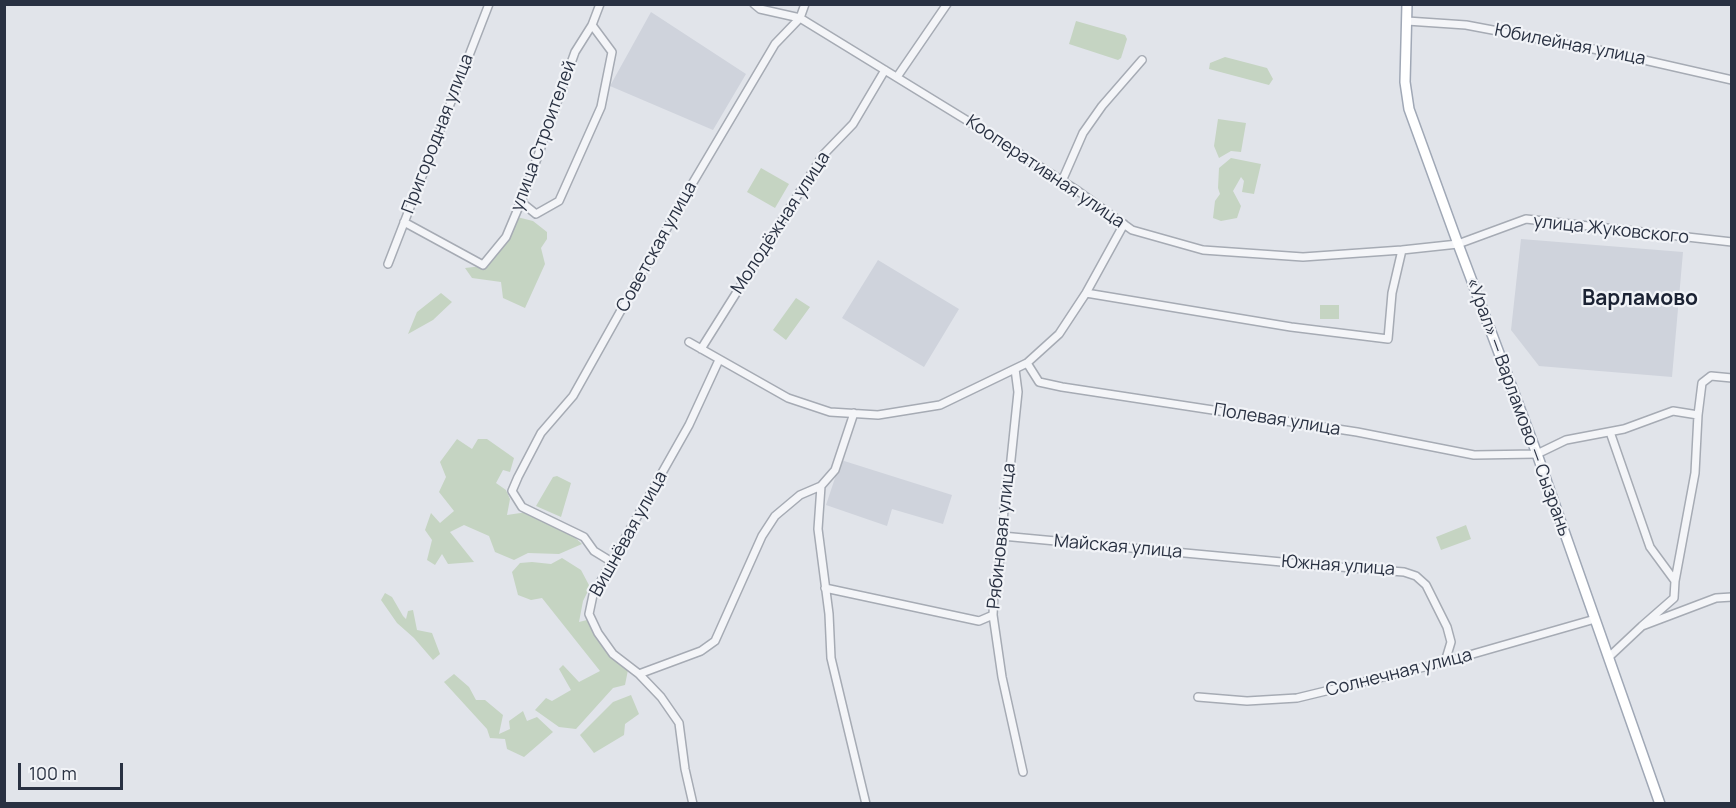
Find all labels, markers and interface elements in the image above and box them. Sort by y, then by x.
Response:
street label: Юбилейная улица [1493,20,1647,70]
street label: Пригородная улица [398,51,478,217]
street label: улица Строителей [507,58,581,214]
street label: Кооперативная улица [962,111,1128,233]
street label: Молодёжная улица [727,148,835,298]
street label: Советская улица [612,178,702,316]
street label: улица Жуковского [1532,211,1690,249]
street label: «Урал» — Варламово — Сызрань [1461,275,1575,539]
district label: Варламово [1582,286,1698,312]
street label: Полевая улица [1212,399,1342,441]
street label: Рябиновая улица [984,462,1020,610]
street label: Вишнёвая улица [586,467,672,601]
street label: Майская улица [1053,531,1183,563]
street label: Южная улица [1281,551,1395,581]
street label: Солнечная улица [1324,644,1474,702]
scale bar [21,751,126,789]
text: 100 m [29,761,77,785]

